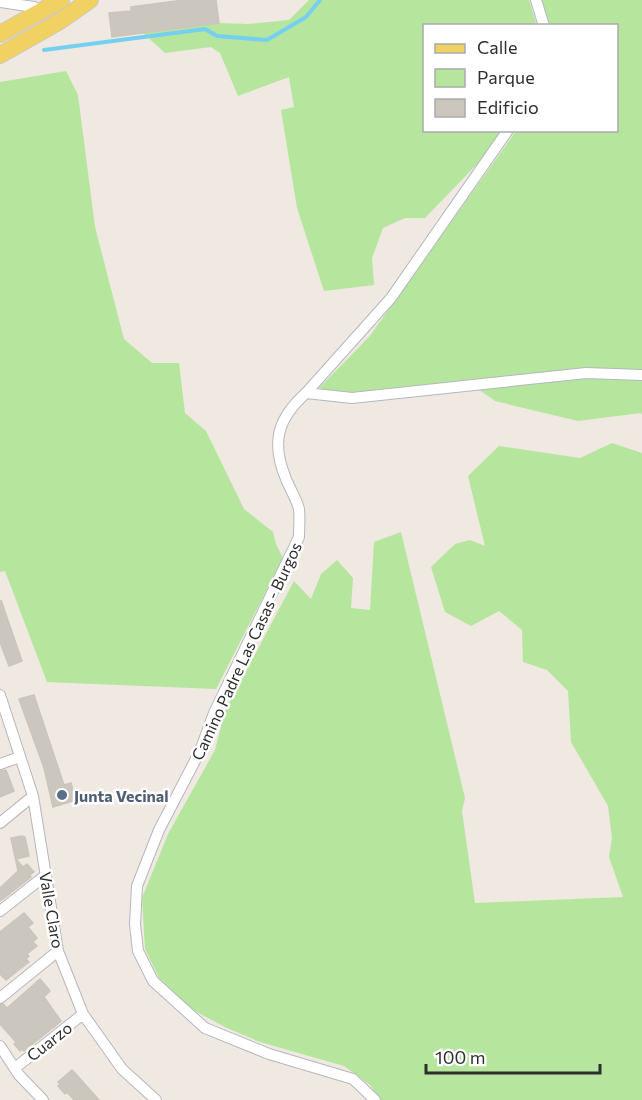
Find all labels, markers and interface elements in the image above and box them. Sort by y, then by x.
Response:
legend [423,24,618,132]
text: Calle [477,36,517,58]
text: Parque [477,66,535,88]
text: Edificio [477,96,539,118]
street label: Camino Padre Las Casas - Burgos [187,539,305,763]
place label: Junta Vecinal [74,786,169,805]
marker: Junta Vecinal [55,788,69,802]
street label: Valle Claro [36,870,68,950]
street label: Cuarzo [23,1017,75,1065]
scale bar [426,1037,600,1075]
text: 100 m [435,1046,485,1068]

